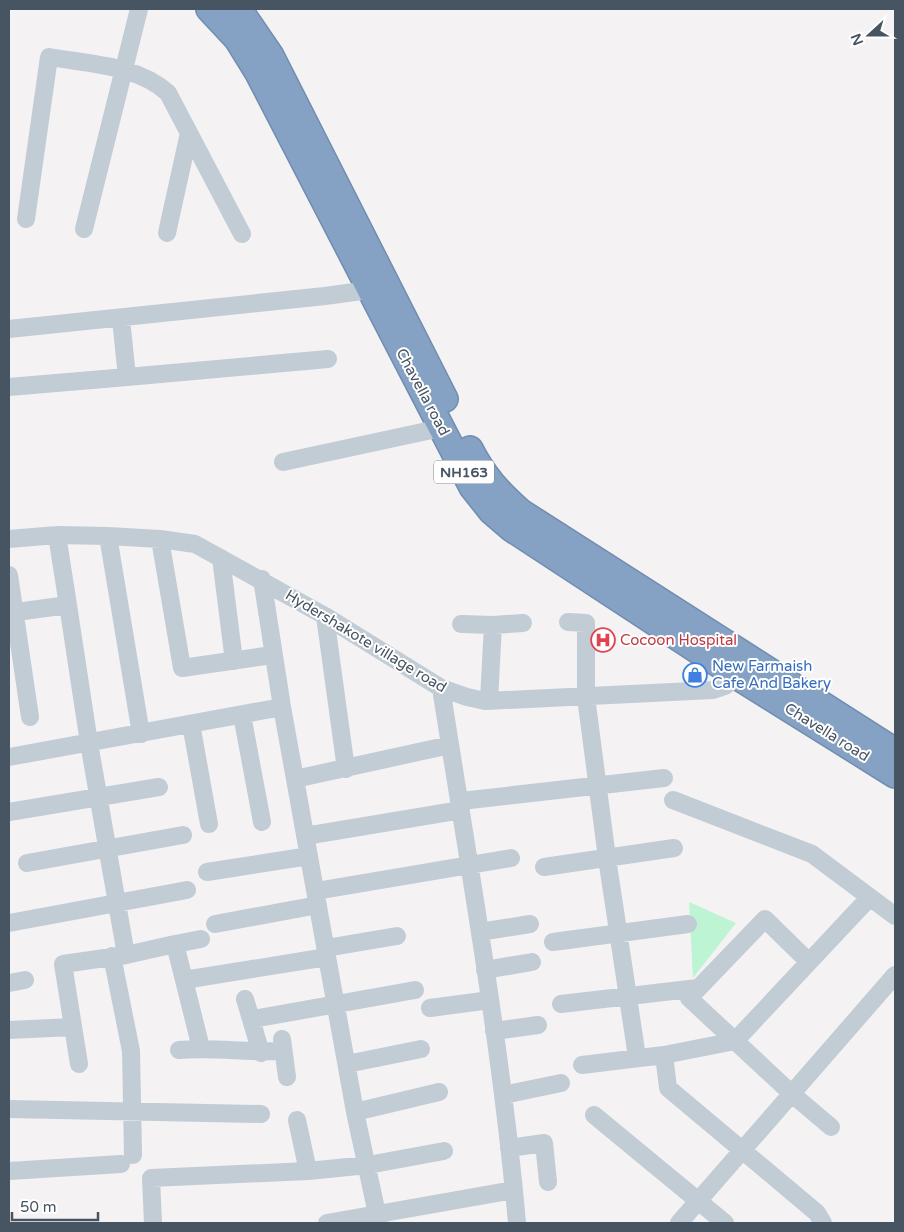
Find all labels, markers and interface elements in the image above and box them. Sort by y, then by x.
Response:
north arrow [844,10,894,60]
text: N [847,31,867,48]
street label: Chavella road [392,345,454,439]
road number: NH163 [434,461,494,484]
street label: Hydershakote village road [282,586,450,696]
hospital icon: Cocoon Hospital [590,627,616,653]
place label: Cocoon Hospital [620,631,737,649]
place label: New Farmaish Cafe And Bakery [712,657,831,692]
shop icon: New Farmaish Cafe And Bakery [682,662,708,688]
street label: Chavella road [781,699,873,765]
scale bar [12,1190,99,1222]
text: 50 m [20,1198,57,1216]

